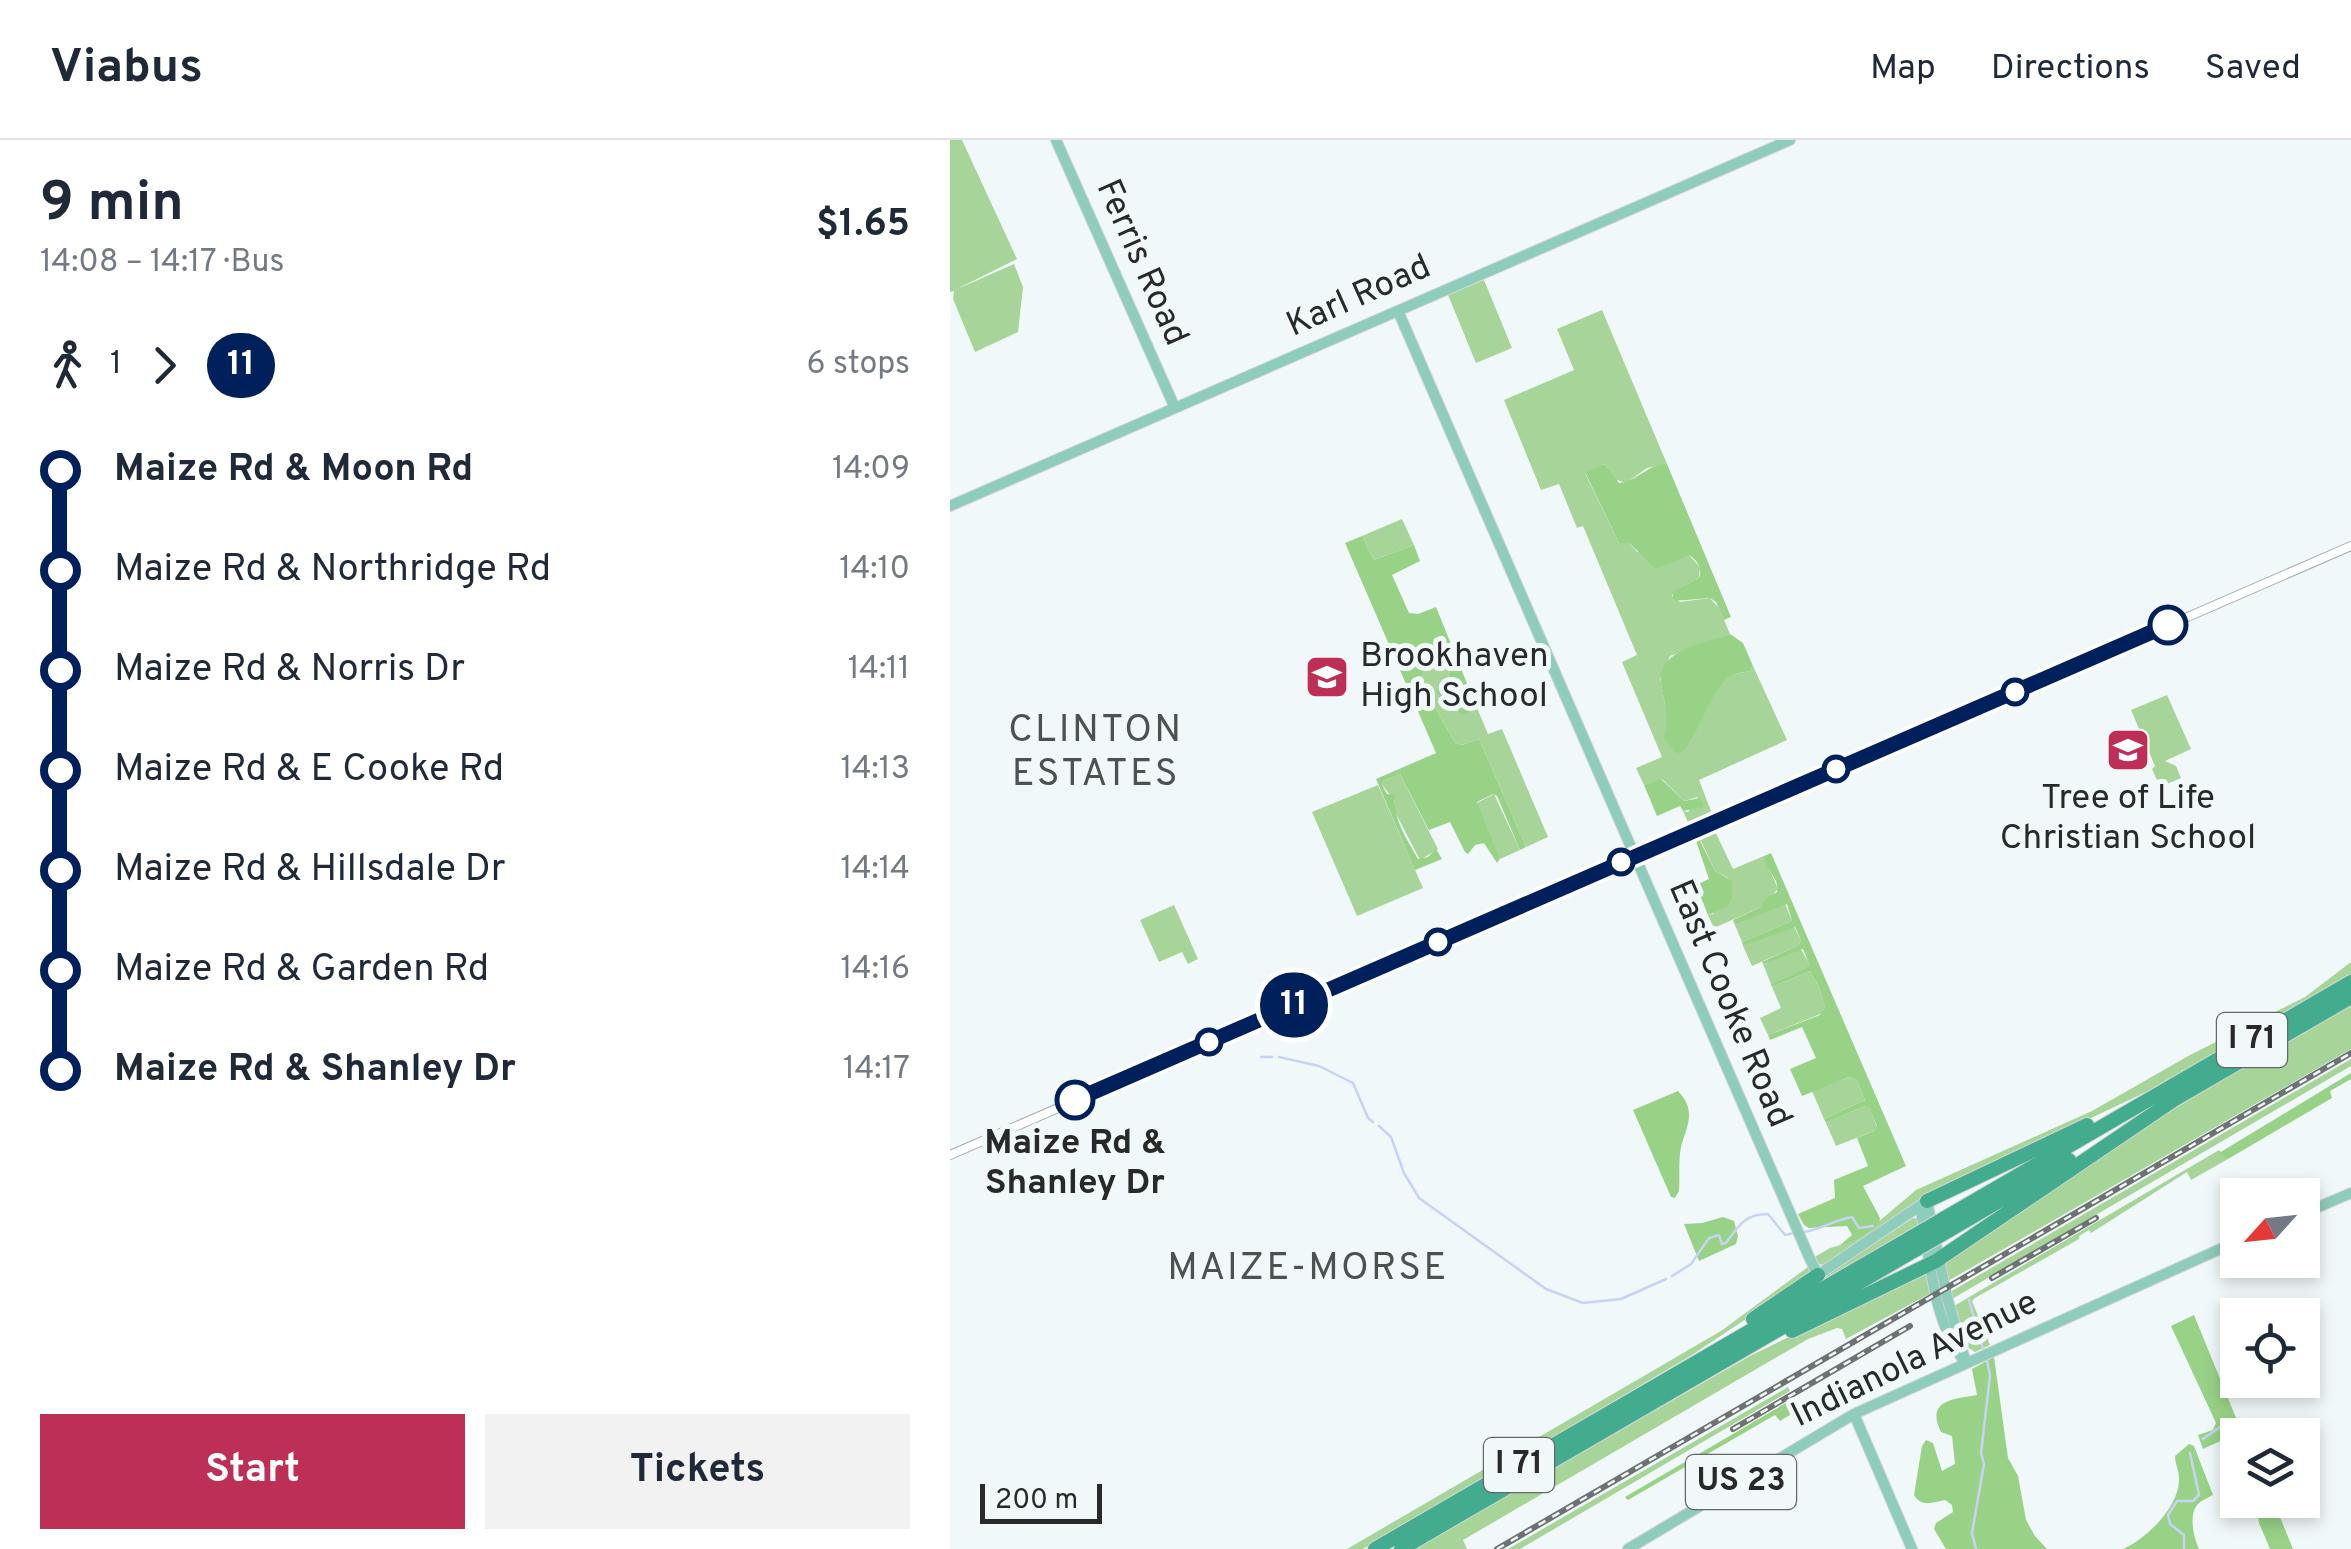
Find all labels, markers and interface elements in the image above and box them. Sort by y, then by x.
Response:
text: Viabus [50,39,203,99]
text: Map [1870,47,1936,91]
text: Directions [1991,47,2150,91]
text: Saved [2205,47,2301,91]
text: 9 min [40,170,184,240]
street label: Ferris Road [1085,173,1197,353]
text: $1.65 [816,201,910,250]
text: 14:08 – 14:17 · Bus [40,243,284,283]
street label: Karl Road [1280,246,1438,348]
icon: walk [40,338,95,393]
icon: forward [137,338,192,393]
text: 11 [227,343,255,387]
text: 1 [110,345,122,385]
text: 6 stops [806,345,910,385]
text: Maize Rd & Moon Rd [114,446,473,495]
text: 14:09 [832,450,910,490]
text: Maize Rd & Northridge Rd [114,546,551,595]
text: 14:10 [839,550,910,590]
unlabelled marker [2149,606,2187,644]
place label: Brookhaven High School [1360,635,1549,719]
text: Maize Rd & Norris Dr [114,646,465,695]
text: 14:11 [848,650,910,690]
school or university icon: Brookhaven High School [1304,654,1350,700]
unlabelled marker [2002,679,2028,705]
district label: CLINTON ESTATES [1008,707,1184,800]
school or university icon: Tree of Life Christian School [2105,727,2151,773]
text: Maize Rd & E Cooke Rd [114,746,504,795]
text: 14:13 [840,750,910,790]
unlabelled marker [1823,756,1849,782]
place label: Tree of Life Christian School [2000,777,2256,861]
text: Maize Rd & Hillsdale Dr [114,846,506,895]
unlabelled marker [1608,849,1634,875]
text: 14:14 [840,850,910,890]
street label: East Cooke Road [1657,874,1801,1134]
unlabelled marker [1425,929,1451,955]
text: Maize Rd & Garden Rd [114,946,489,995]
text: 14:16 [841,950,910,990]
line badge: 11 [1249,972,1339,1038]
text: 11 [1280,983,1308,1027]
road number: I 71 [2217,1013,2287,1067]
unlabelled marker [1196,1029,1222,1055]
text: Maize Rd & Shanley Dr [114,1046,516,1095]
text: 14:17 [843,1050,910,1090]
marker: Maize Rd & Shanley Dr [1056,1081,1094,1119]
place label: Maize Rd & Shanley Dr [984,1122,1166,1206]
north arrow [2220,1178,2320,1278]
map controls [2220,1178,2320,1518]
district label: MAIZE-MORSE [1167,1245,1449,1294]
street label: Indianola Avenue [1785,1281,2045,1439]
button: locate [2220,1298,2320,1398]
button: Start [40,1414,465,1529]
button: Tickets [485,1414,910,1529]
button: layers [2220,1418,2320,1518]
road number: I 71 [1484,1438,1554,1492]
road number: US 23 [1686,1455,1796,1509]
scale bar [980,1479,1102,1524]
text: 200 m [995,1483,1078,1519]

